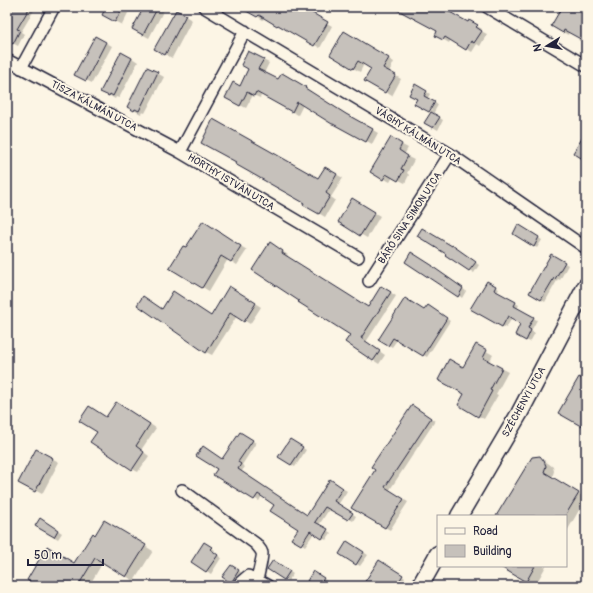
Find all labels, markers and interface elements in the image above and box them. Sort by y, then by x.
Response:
north arrow [527,26,567,66]
text: N [530,42,545,53]
street label: TISZA KÁLMÁN UTCA [49,77,140,134]
street label: VÁGHY KÁLMÁN UTCA [373,104,464,168]
street label: HORTHY ISTVÁN UTCA [185,151,277,213]
street label: BÁRÓ SINA SIMON UTCA [374,168,444,266]
street label: SZÉCHENYI UTCA [499,364,549,439]
legend [437,515,567,567]
text: Road [473,524,498,539]
scale bar [28,541,103,567]
text: Building [473,544,512,559]
text: 50 m [34,548,62,563]

